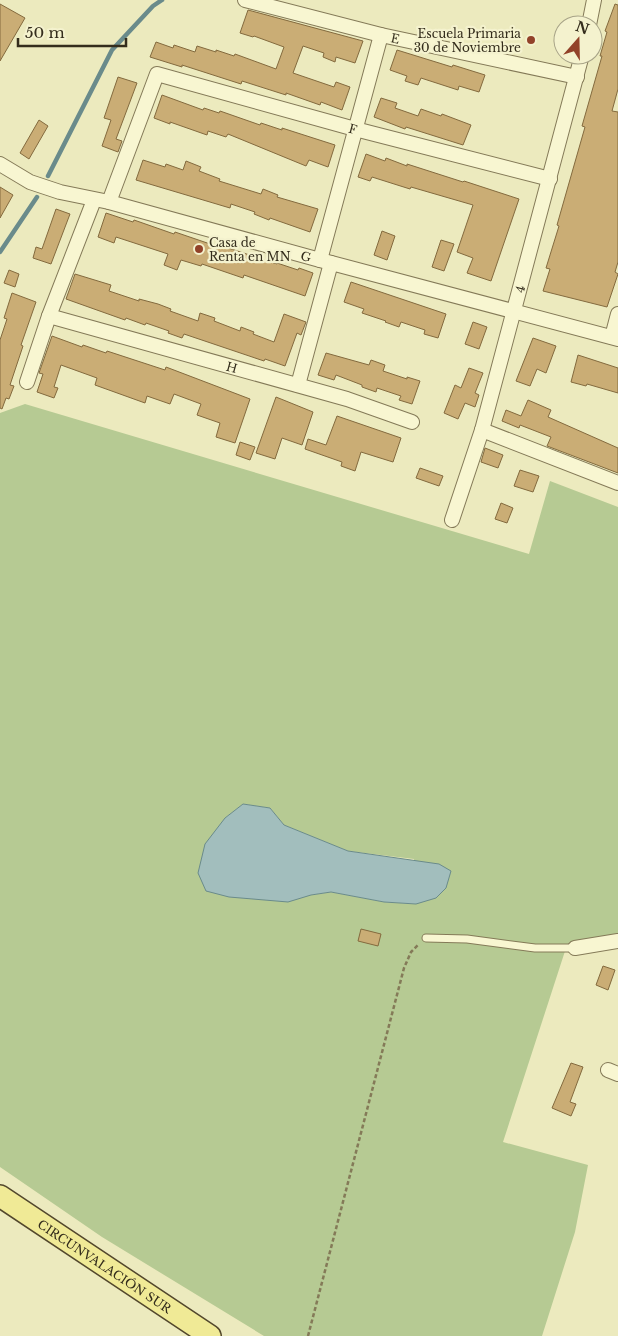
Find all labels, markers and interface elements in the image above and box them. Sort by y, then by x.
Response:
scale bar [18,15,125,47]
north arrow [553,15,603,65]
text: N [573,17,592,38]
text: 50 m [25,23,65,42]
place label: Escuela Primaria 30 de Noviembre [414,26,521,55]
street label: E [389,30,401,46]
marker: Escuela Primaria 30 de Noviembre [525,34,537,46]
street label: F [347,120,359,137]
place label: Casa de Renta en MN [209,235,291,264]
marker: Casa de Renta en MN [193,243,205,255]
street label: G [299,248,314,265]
street label: 4 [512,283,528,294]
street label: H [225,358,239,376]
street label: CIRCUNVALACIÓN SUR [35,1216,175,1316]

